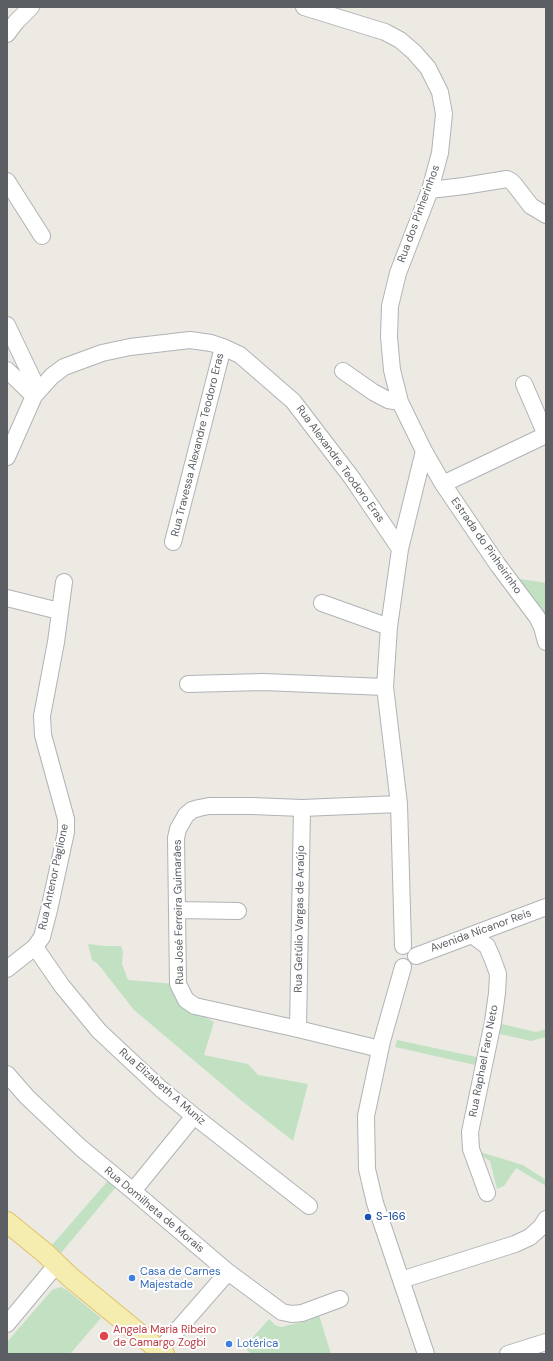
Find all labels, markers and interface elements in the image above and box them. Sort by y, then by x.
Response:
street label: Rua dos Pinherinhos [395,163,443,265]
street label: Rua Travessa Alexandre Teodoro Eras [169,352,227,538]
street label: Rua Alexandre Teodoro Eras [293,403,387,525]
street label: Estrada do Pinheirinho [448,495,524,597]
street label: Rua Antenor Paglione [36,823,72,931]
street label: Rua José Ferreira Guimarães [171,839,187,985]
street label: Rua Getúlio Vargas de Araújo [292,845,308,993]
street label: Avenida Nicanor Reis [429,907,533,955]
street label: Rua Raphael Faro Neto [467,1004,501,1118]
street label: Rua Elizabeth A Muniz [116,1046,208,1128]
street label: Rua Domilheta de Morais [101,1164,207,1256]
place label: S-166 [376,1210,406,1224]
marker: S-166 [363,1212,373,1222]
place label: Casa de Carnes Majestade [140,1265,220,1291]
marker: Casa de Carnes Majestade [127,1273,137,1283]
place label: Angela Maria Ribeiro de Camargo Zogbi [113,1323,216,1349]
marker: Angela Maria Ribeiro de Camargo Zogbi [98,1330,110,1342]
place label: Lotérica [237,1337,278,1351]
marker: Lotérica [224,1339,234,1349]

